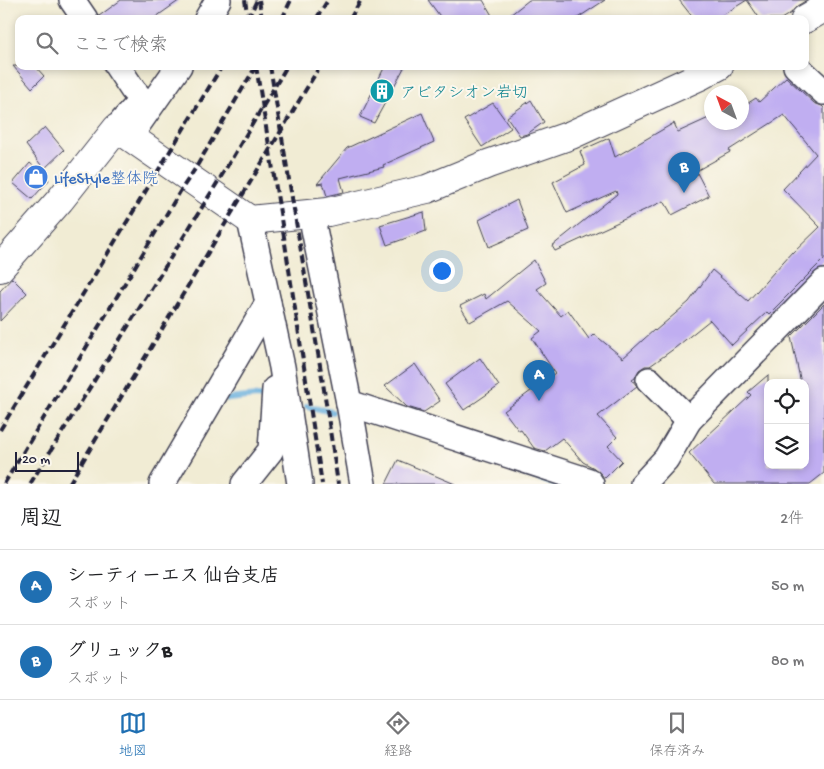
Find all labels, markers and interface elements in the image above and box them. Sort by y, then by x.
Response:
search box [15,15,809,70]
icon: search [33,29,61,57]
text: ここで検索 [73,35,168,58]
building icon: アビタシオン岩切 [369,78,395,104]
place label: アビタシオン岩切 [400,84,528,104]
north arrow [704,85,749,130]
pin: B [668,152,700,193]
shop icon: LifeStyle整体院 [23,164,49,190]
place label: LifeStyle整体院 [54,170,158,190]
your location [429,258,455,284]
pin: A [523,360,555,401]
map controls [764,379,809,469]
button: locate [764,379,809,424]
button: layers [764,424,809,469]
scale bar [15,449,79,472]
text: 20 m [22,452,50,469]
text: 周辺 [20,508,62,533]
text: 2件 [780,511,804,530]
text: シーティーエス 仙台支店 [67,566,279,589]
text: A [31,578,41,597]
text: 50 m [771,578,804,597]
text: スポット [67,596,131,615]
text: グリュックB [67,641,172,664]
text: B [32,653,40,672]
text: 80 m [771,653,804,672]
text: スポット [67,671,131,690]
tab: 地図 [119,709,147,761]
tab: 経路 [384,709,412,761]
tab: 保存済み [649,709,705,761]

